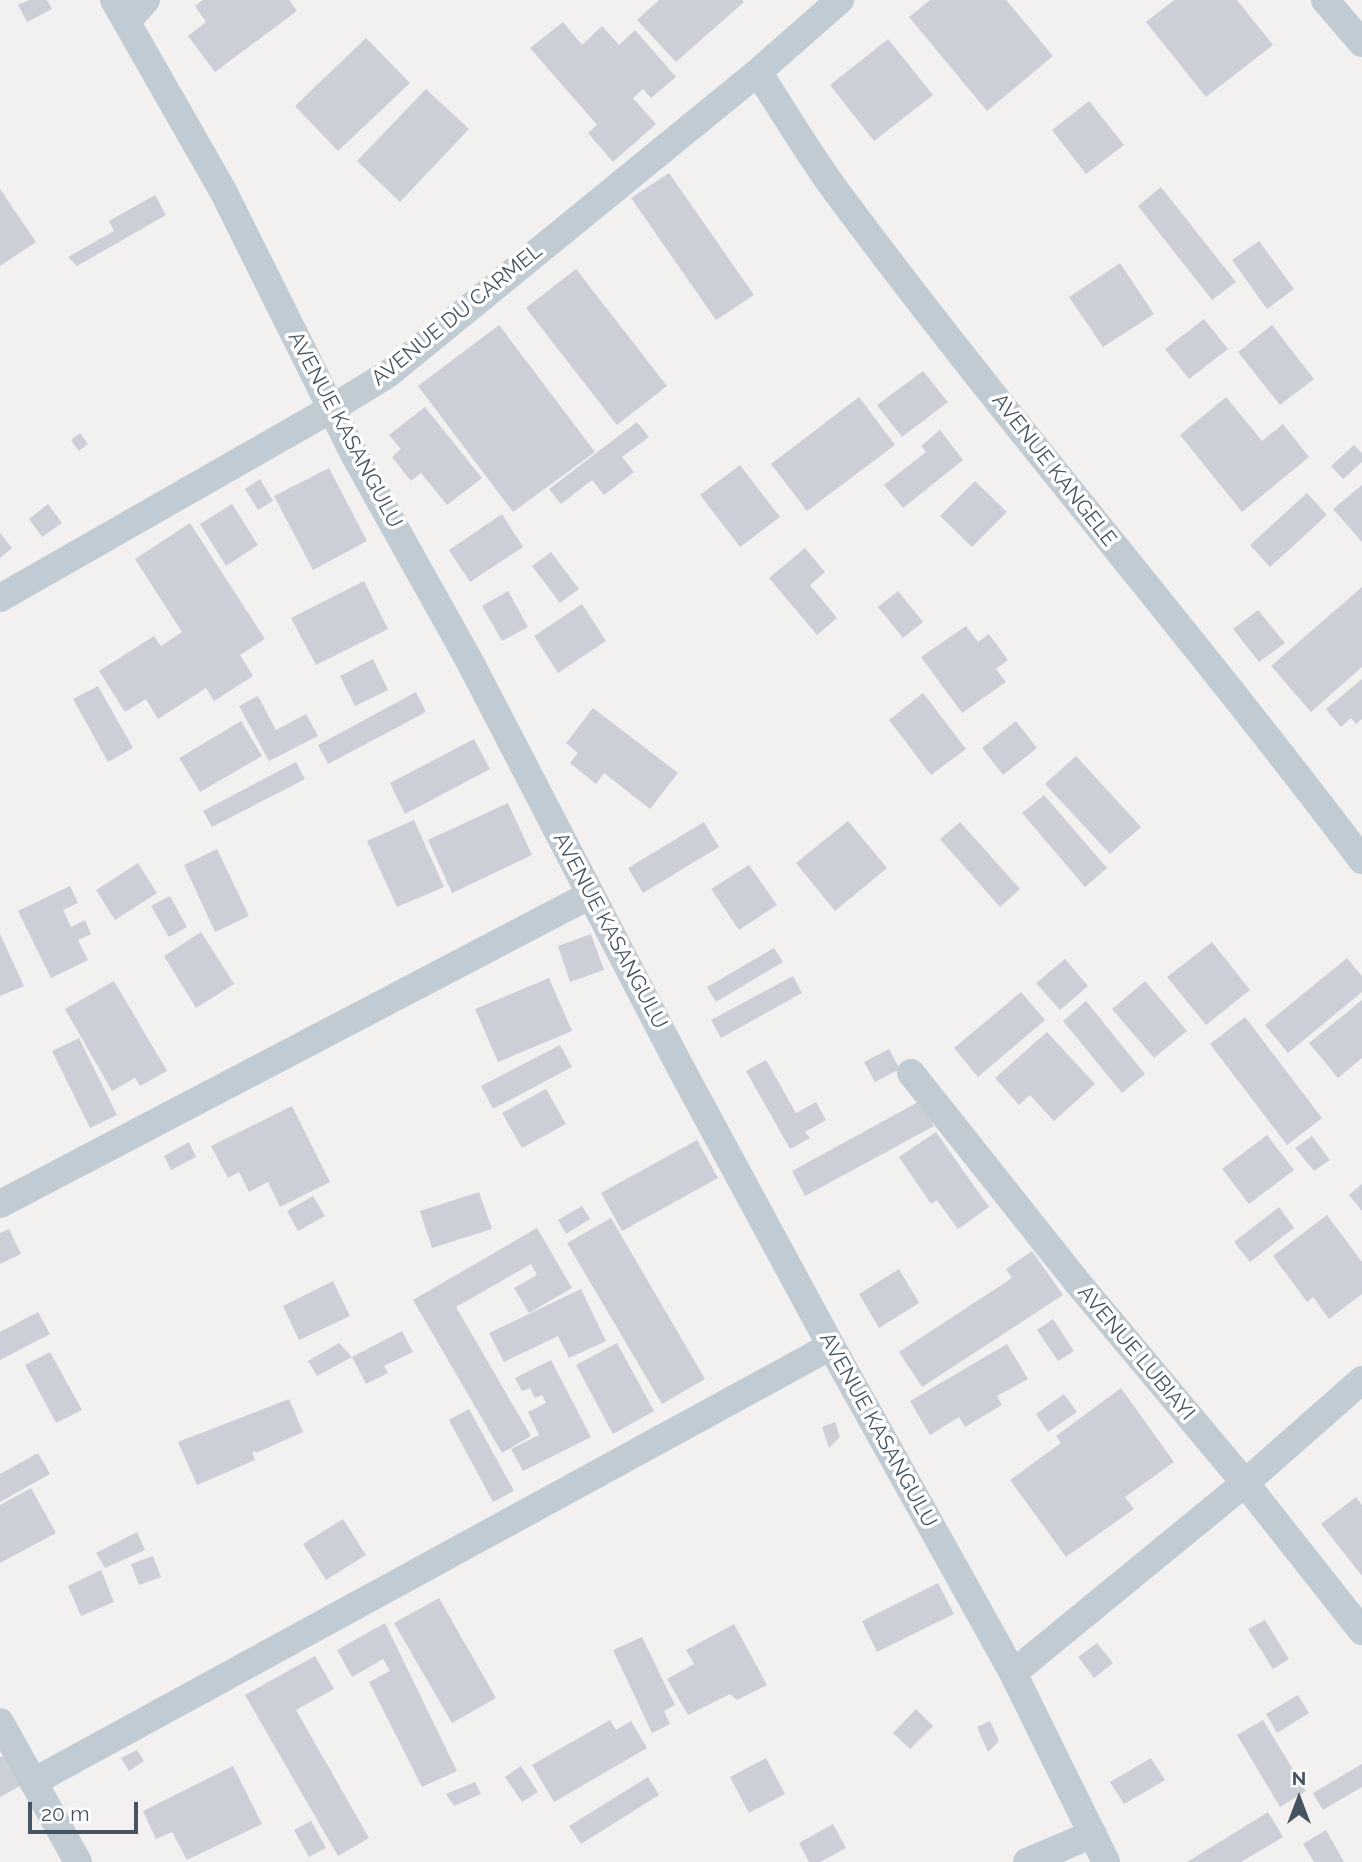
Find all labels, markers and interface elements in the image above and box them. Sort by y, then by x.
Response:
street label: AVENUE DU CARMEL [367,239,547,391]
street label: AVENUE KASANGULU [282,327,408,533]
street label: AVENUE KANGELE [987,389,1121,551]
street label: AVENUE KASANGULU [547,828,673,1034]
street label: AVENUE LUBIAYI [1072,1280,1200,1426]
street label: AVENUE KASANGULU [814,1328,942,1532]
north arrow [1264,1764,1334,1834]
text: N [1292,1767,1306,1789]
scale bar [32,1788,142,1832]
text: 20 m [41,1801,89,1826]

